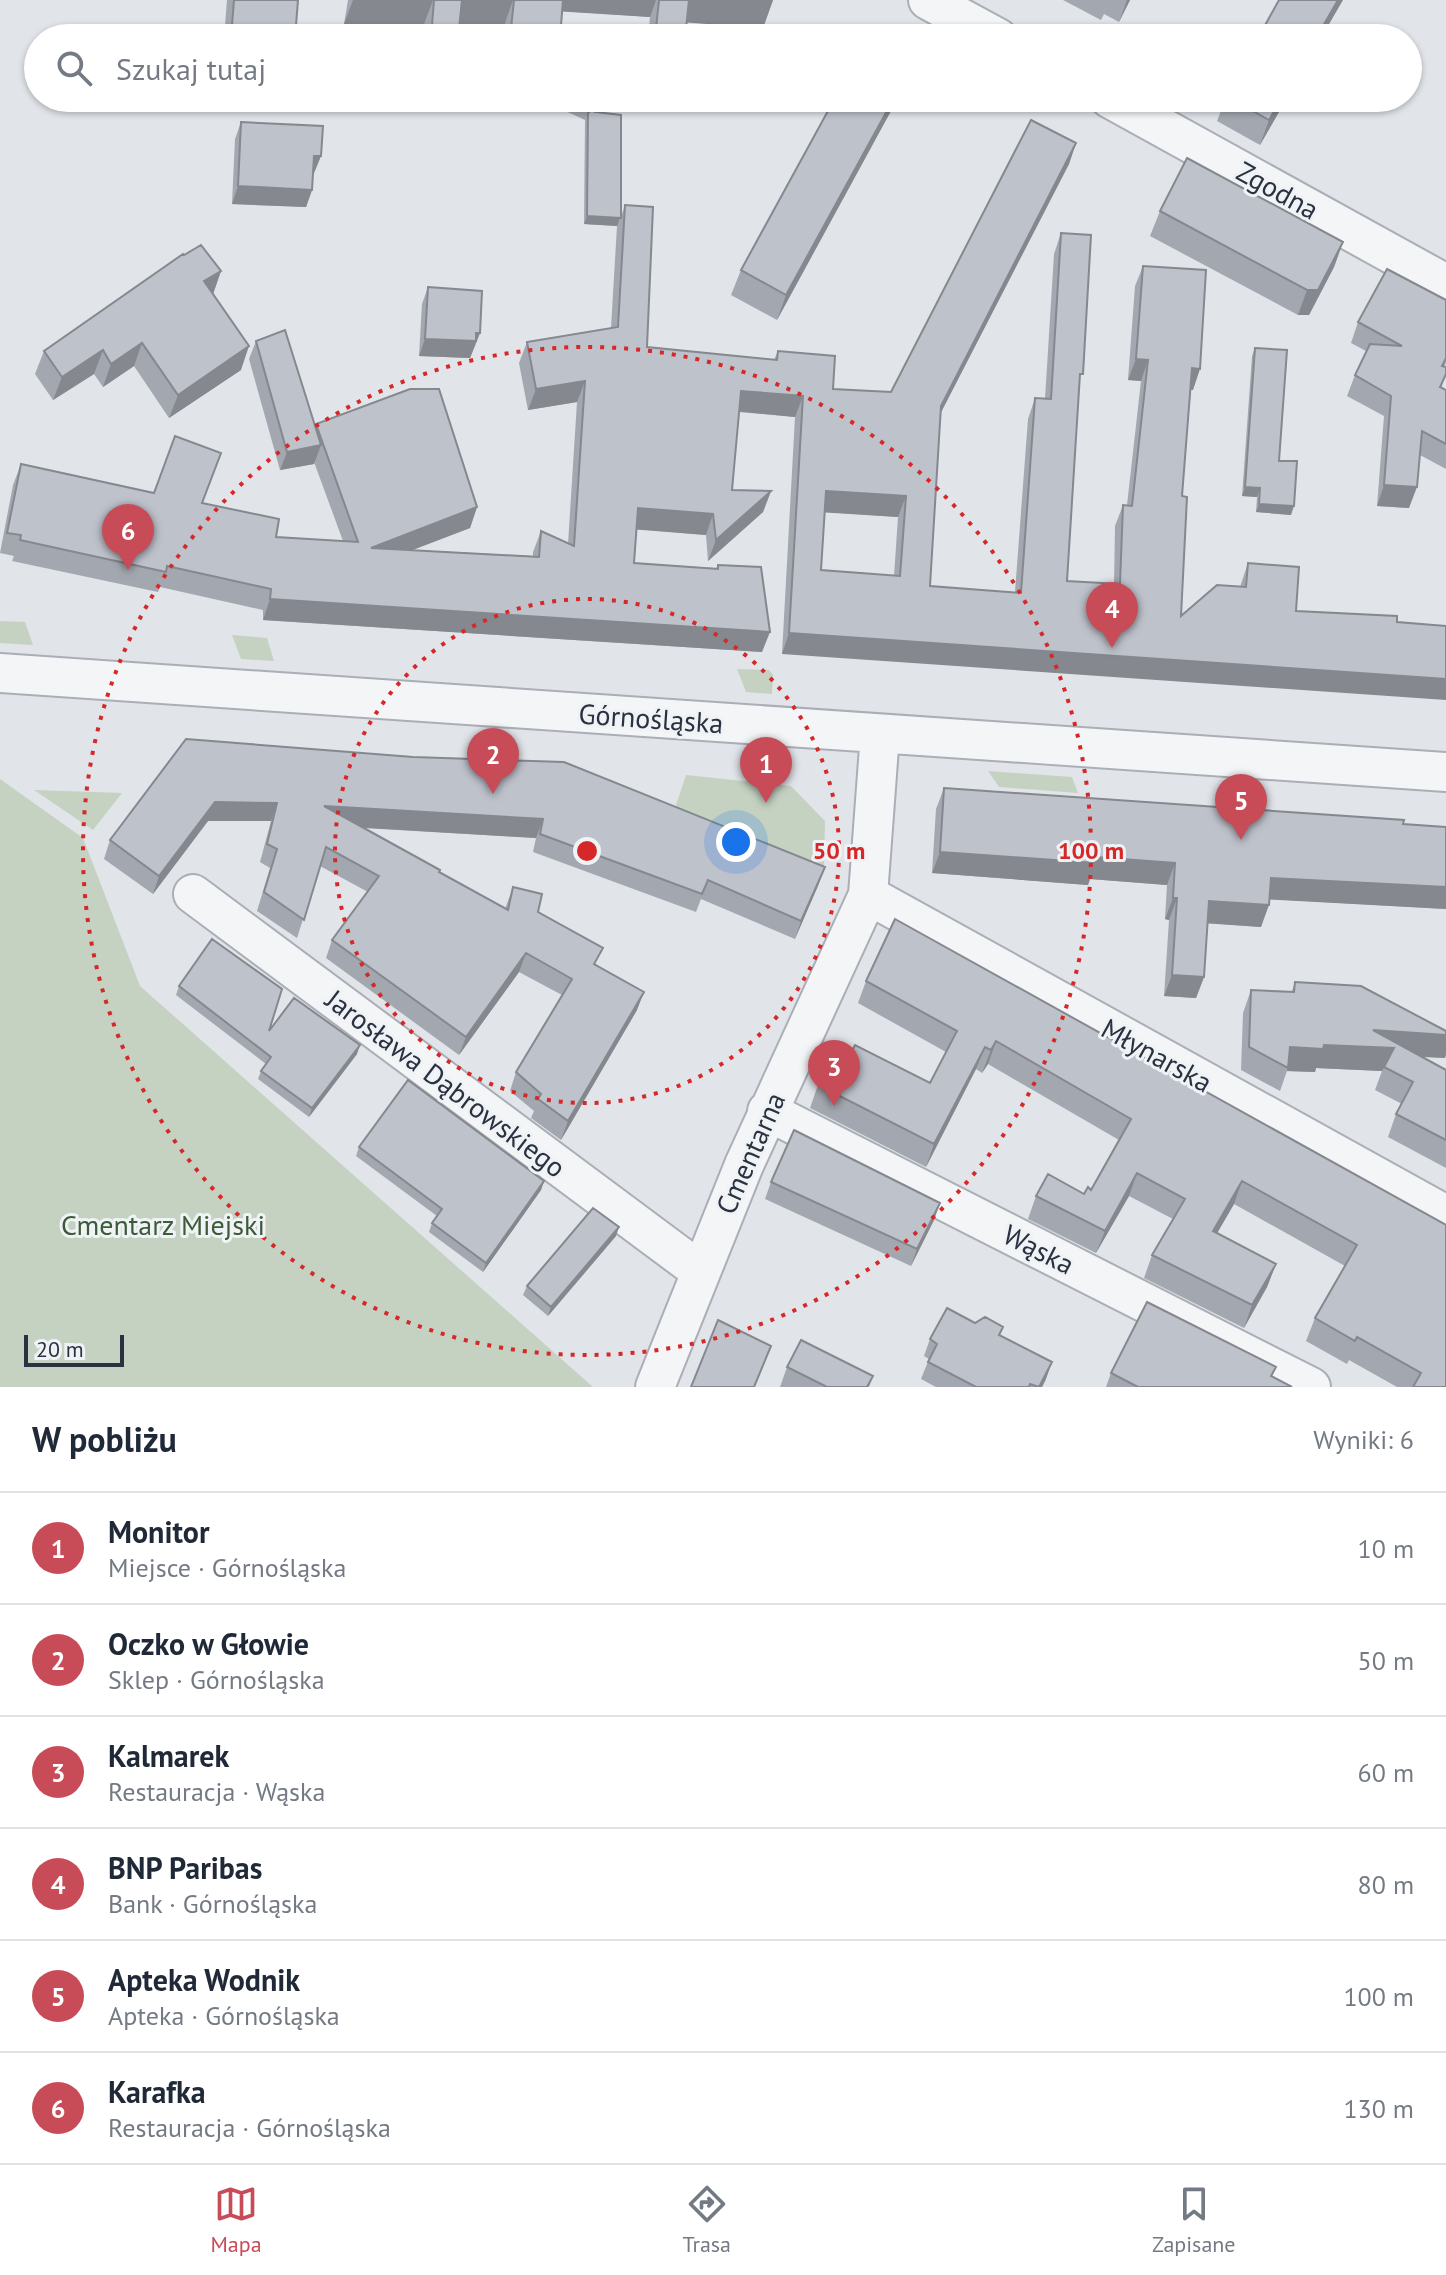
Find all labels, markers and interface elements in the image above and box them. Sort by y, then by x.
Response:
search box [24,24,1422,112]
icon: search [52,46,96,90]
text: Szukaj tutaj [116,49,266,88]
street label: Zgodna [1230,152,1326,228]
pin: 6 [102,504,154,570]
pin: 4 [1086,582,1138,648]
street label: Górnośląska [577,694,725,742]
pin: 2 [467,728,519,794]
pin: 1 [740,737,792,803]
pin: 5 [1215,774,1267,840]
your location [716,822,756,862]
text: 50 m [813,835,865,866]
text: 100 m [1058,835,1124,866]
centre of rings [573,837,601,865]
street label: Jarosława Dąbrowskiego [318,980,573,1185]
street label: Młynarska [1095,1009,1219,1101]
pin: 3 [808,1040,860,1106]
street label: Cmentarna [707,1086,793,1220]
park label: Cmentarz Miejski [61,1206,265,1243]
street label: Wąska [997,1215,1081,1283]
scale bar [24,1331,124,1367]
text: 20 m [36,1335,84,1363]
text: W pobliżu [32,1417,177,1461]
text: Wyniki: 6 [1313,1423,1414,1456]
text: Monitor [108,1512,210,1551]
text: 1 [51,1532,65,1565]
text: 10 m [1358,1532,1414,1565]
text: Miejsce · Górnośląska [108,1551,346,1584]
text: Oczko w Głowie [108,1624,309,1663]
text: 2 [51,1644,65,1677]
text: 50 m [1358,1644,1414,1677]
text: Sklep · Górnośląska [108,1663,325,1696]
text: Kalmarek [108,1736,229,1775]
text: 3 [51,1756,65,1789]
text: 60 m [1358,1756,1414,1789]
text: Restauracja · Wąska [108,1775,325,1808]
text: BNP Paribas [108,1848,262,1887]
text: 4 [51,1868,65,1901]
text: 80 m [1358,1868,1414,1901]
text: Bank · Górnośląska [108,1887,317,1920]
text: Apteka Wodnik [108,1960,300,1999]
text: 5 [51,1980,65,2013]
text: 100 m [1343,1980,1414,2013]
text: Apteka · Górnośląska [108,1999,340,2032]
text: Karafka [108,2072,206,2111]
text: 6 [51,2092,65,2125]
text: 130 m [1343,2092,1414,2125]
text: Restauracja · Górnośląska [108,2111,391,2144]
tab: Mapa [210,2182,262,2258]
tab: Trasa [683,2182,731,2258]
tab: Zapisane [1152,2182,1236,2258]

